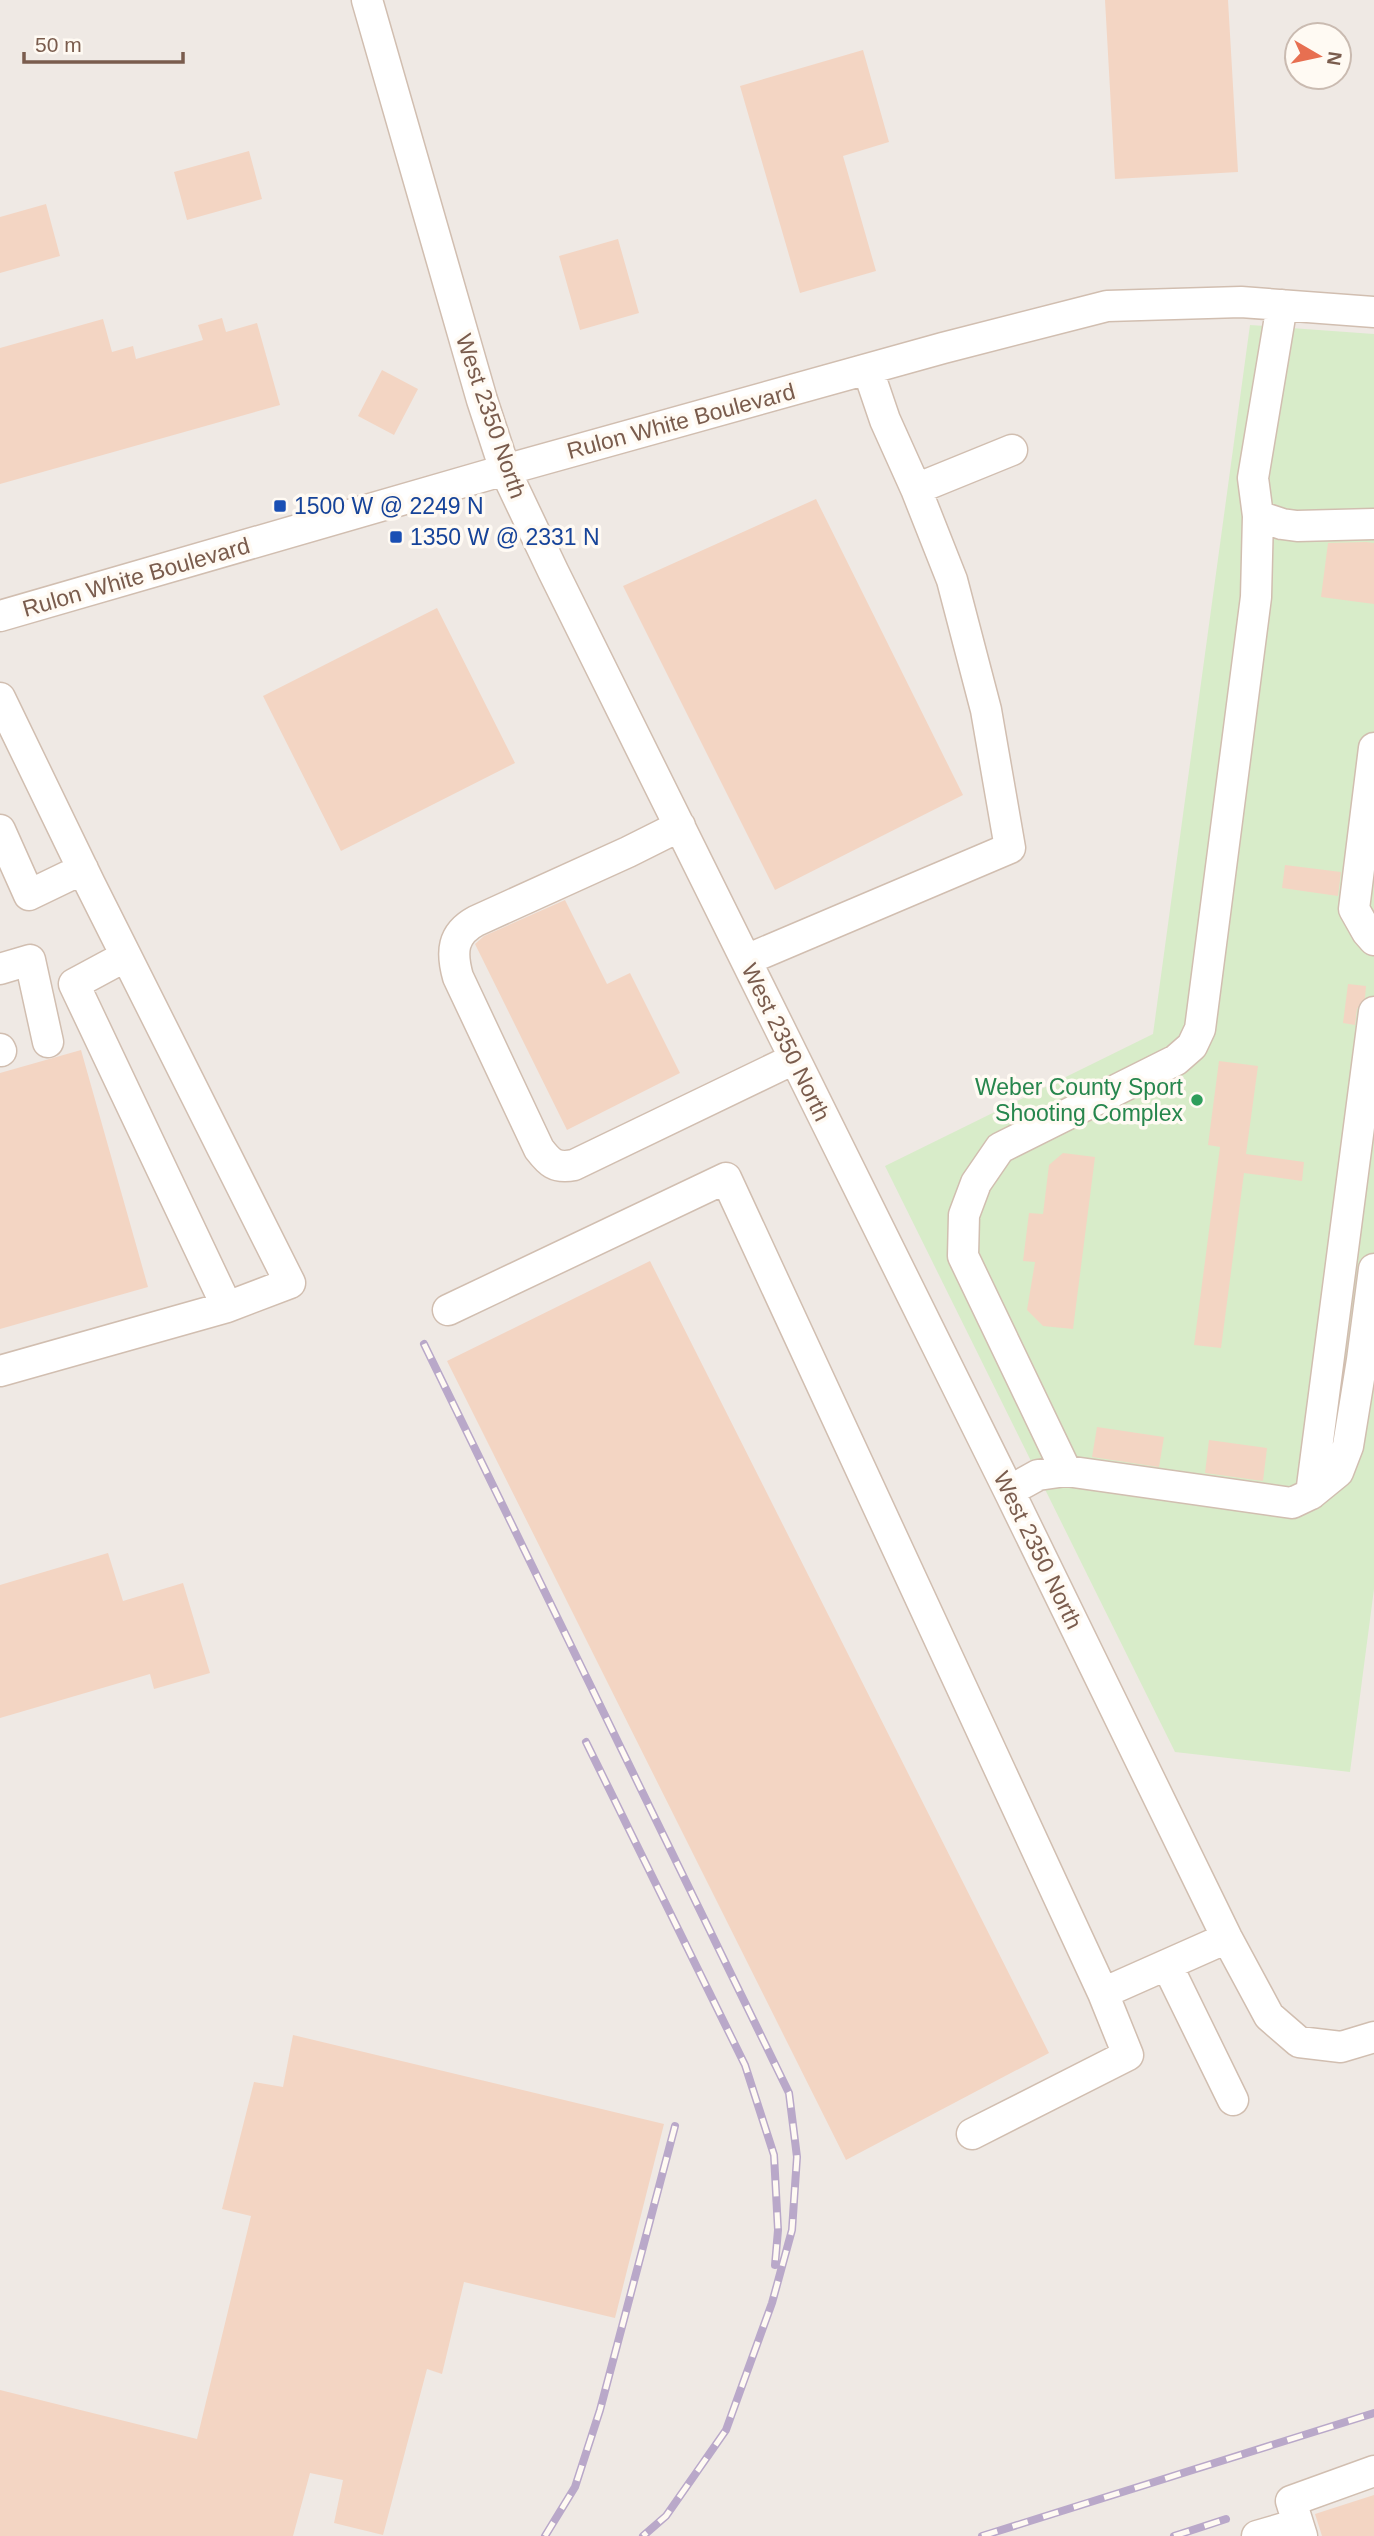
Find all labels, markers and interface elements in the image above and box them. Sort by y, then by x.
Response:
scale bar [24,21,184,65]
north arrow [1283,21,1353,91]
text: 50 m [35,33,82,56]
text: N [1323,50,1346,67]
street label: West 2350 North [451,330,531,502]
street label: Rulon White Boulevard [564,378,798,464]
place label: 1500 W @ 2249 N [294,493,484,519]
marker: 1500 W @ 2249 N [272,498,288,514]
place label: 1350 W @ 2331 N [410,524,600,550]
marker: 1350 W @ 2331 N [388,529,404,545]
street label: Rulon White Boulevard [19,532,253,622]
street label: West 2350 North [737,959,835,1125]
place label: Weber County Sport Shooting Complex [975,1074,1184,1126]
marker: Weber County Sport Shooting Complex [1189,1092,1205,1108]
street label: West 2350 North [989,1467,1087,1633]

